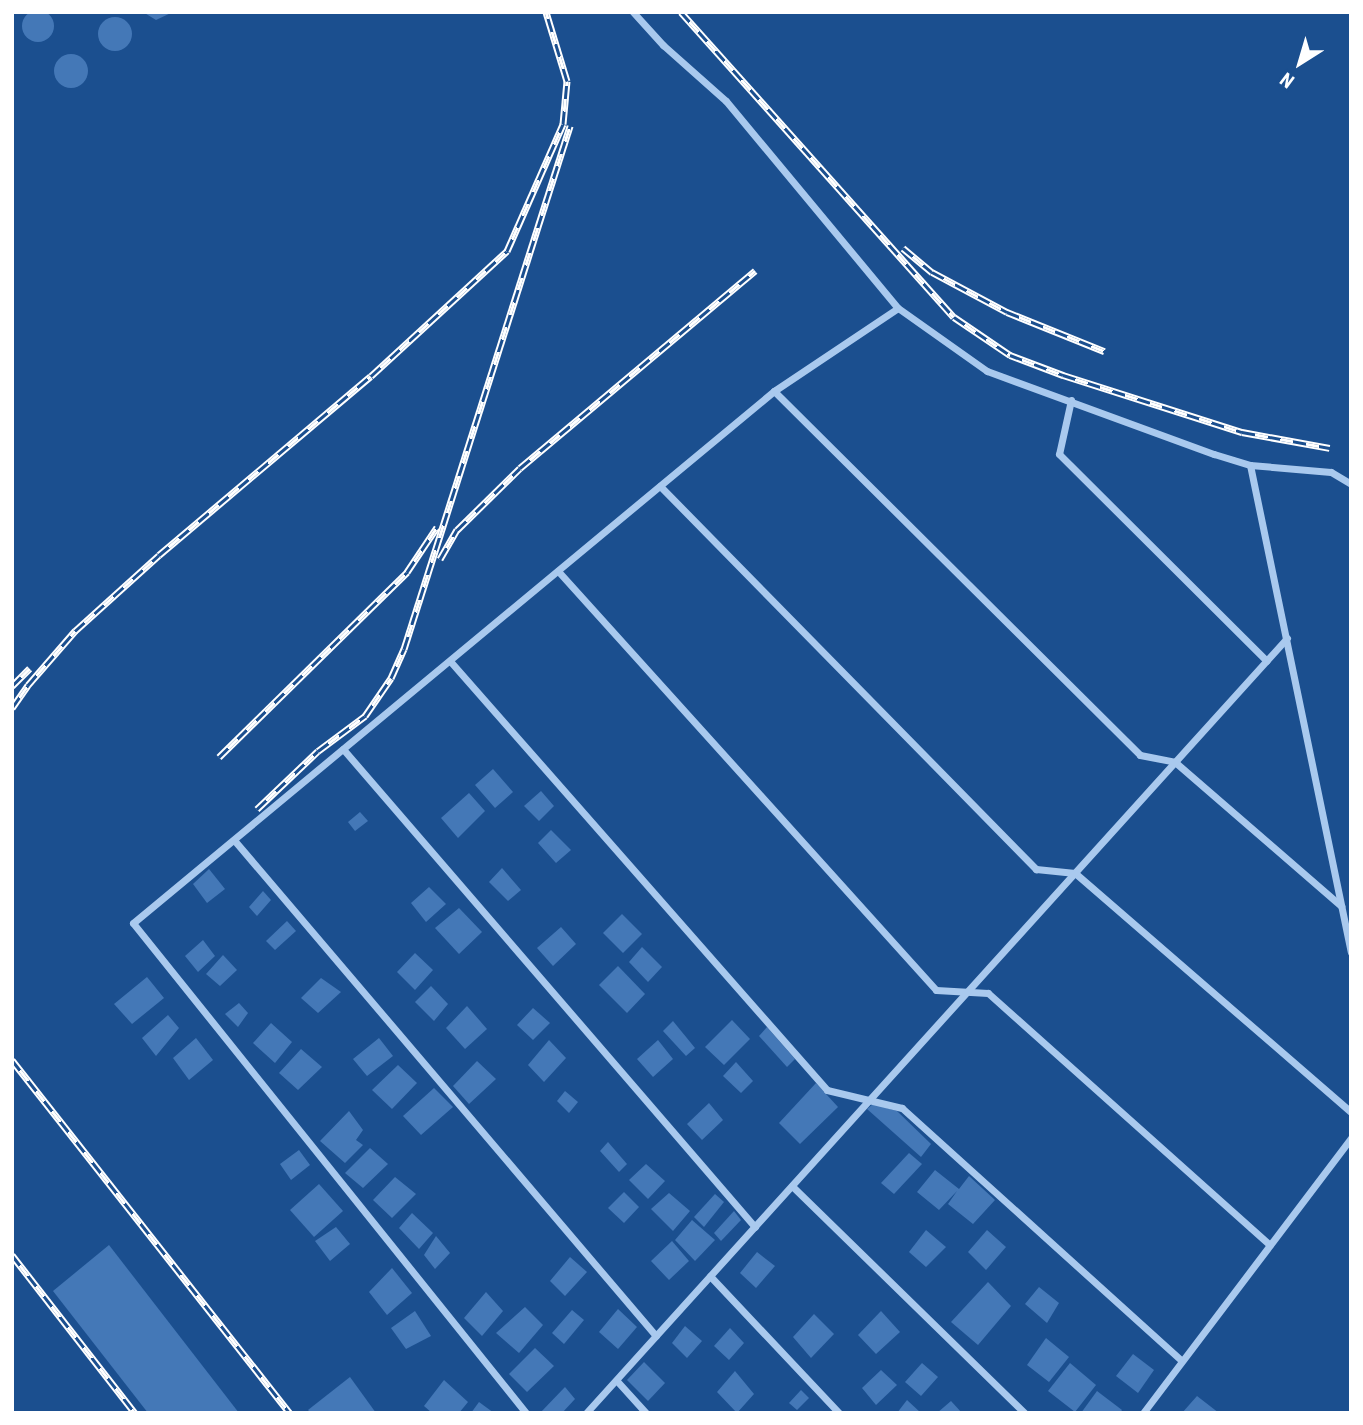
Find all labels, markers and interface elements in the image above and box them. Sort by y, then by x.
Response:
north arrow [1265,28,1335,98]
text: N [1275,67,1299,93]

